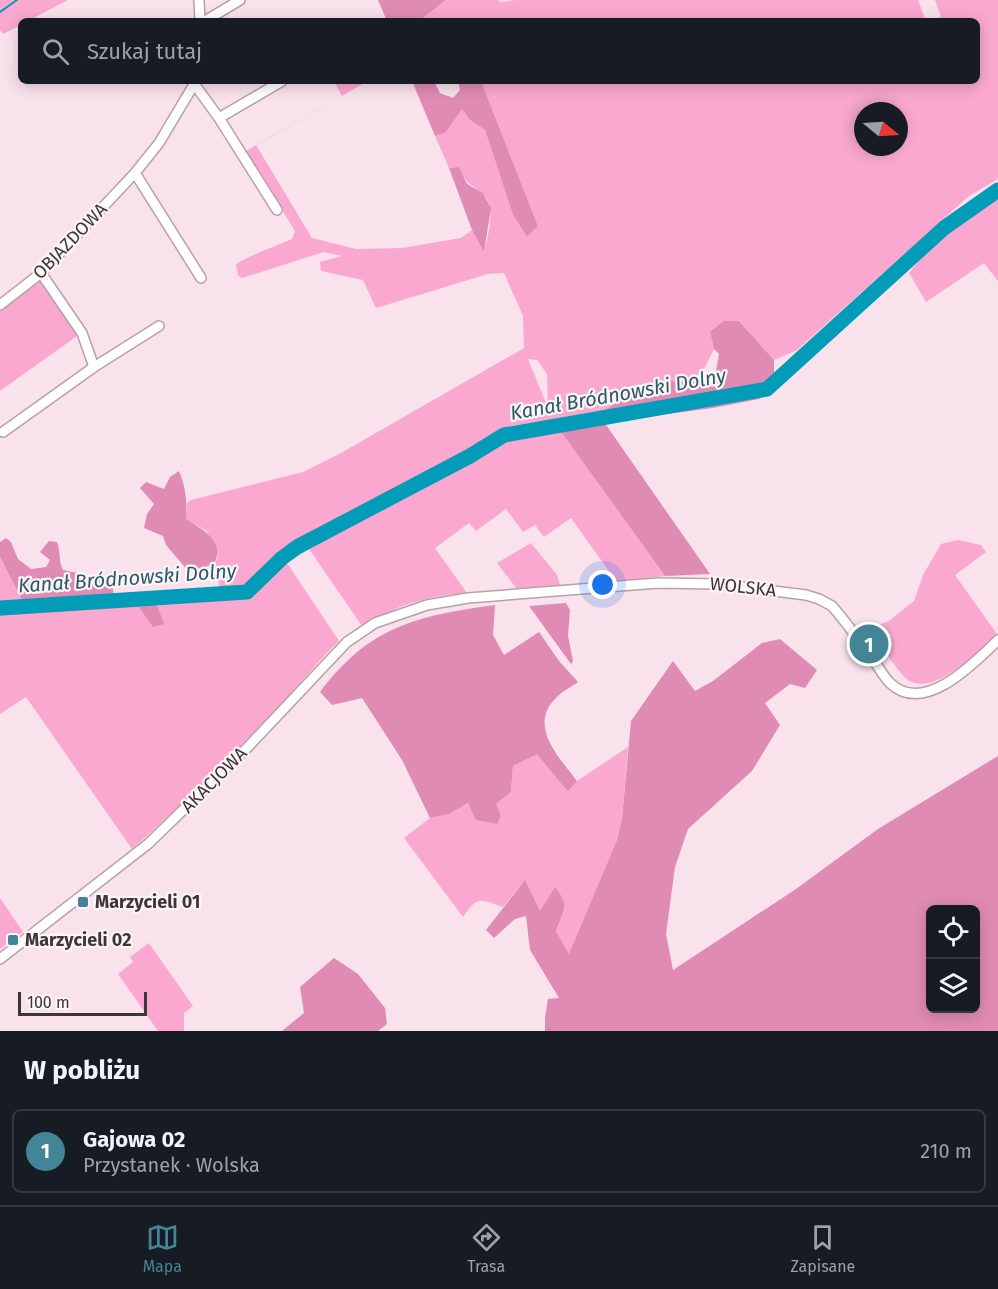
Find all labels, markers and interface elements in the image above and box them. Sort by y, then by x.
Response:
search box [18,18,980,84]
icon: search [39,35,72,68]
text: Szukaj tutaj [87,38,202,65]
north arrow [854,102,908,156]
street label: OBJAZDOWA [28,198,112,284]
water label: Kanał Bródnowski Dolny [508,363,729,425]
water label: Kanał Bródnowski Dolny [17,558,238,598]
your location [588,570,617,599]
street label: WOLSKA [709,573,778,601]
pin: 1 [850,622,888,666]
street label: AKACJOWA [176,742,252,818]
place label: Marzycieli 01 [95,891,200,913]
marker: Marzycieli 01 [76,895,90,909]
map controls [926,905,980,1013]
button: locate [926,905,980,959]
place label: Marzycieli 02 [25,929,131,951]
marker: Marzycieli 02 [6,933,20,947]
button: layers [926,959,980,1013]
scale bar [18,989,147,1016]
text: 100 m [27,993,70,1012]
text: W pobliżu [24,1055,140,1086]
text: Gajowa 02 [83,1126,186,1153]
text: 1 [41,1139,50,1163]
text: 210 m [920,1139,972,1163]
text: Przystanek · Wolska [83,1153,260,1177]
tab: Mapa [143,1221,182,1276]
tab: Trasa [467,1221,505,1276]
tab: Zapisane [790,1221,855,1276]

